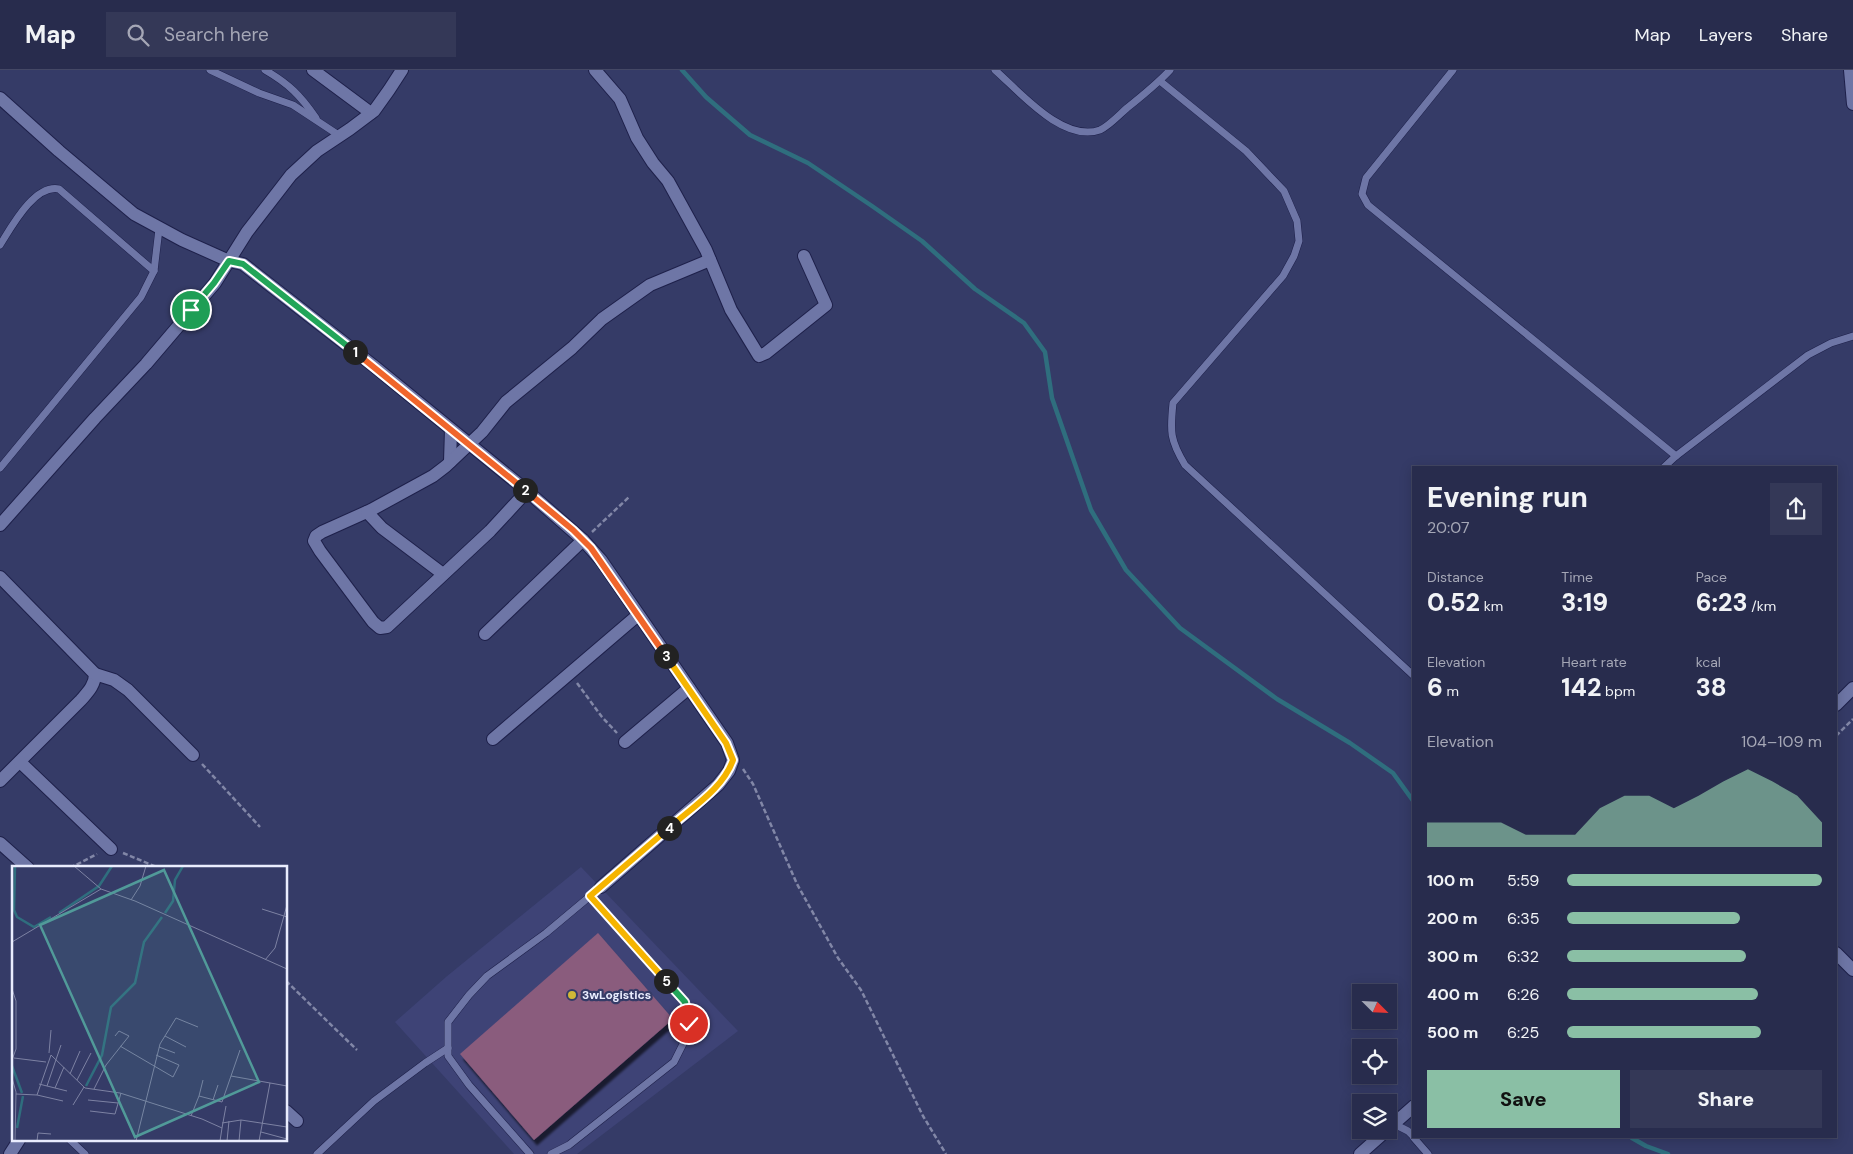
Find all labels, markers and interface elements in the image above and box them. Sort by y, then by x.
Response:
search box [106,12,456,57]
text: Map [25,19,76,50]
icon: search [124,21,152,49]
text: Search here [164,22,269,47]
text: Map [1635,23,1671,47]
text: Layers [1699,23,1753,47]
text: Share [1781,23,1828,47]
pin [170,289,212,331]
icon: arrive [177,296,205,324]
pin: 1 [342,340,368,364]
text: 1 [353,343,358,361]
pin: 2 [512,478,538,502]
text: Evening run [1427,479,1588,516]
text: 2 [521,481,530,499]
button: share [1770,483,1822,535]
text: 20:07 [1427,517,1470,538]
text: Distance [1427,568,1484,586]
text: Time [1561,568,1593,586]
text: Pace [1696,568,1727,586]
text: 0.52 [1427,586,1480,619]
text: 3:19 [1561,586,1608,619]
text: 6:23 [1696,586,1748,619]
text: km [1480,597,1503,615]
text: /km [1748,597,1776,615]
pin: 3 [654,644,678,668]
text: 3 [662,647,671,665]
text: Elevation [1427,653,1485,671]
text: Heart rate [1561,653,1627,671]
text: kcal [1696,653,1721,671]
text: 6 [1427,671,1443,704]
text: 142 [1561,671,1601,704]
text: 38 [1696,671,1727,704]
text: m [1443,682,1459,700]
text: bpm [1601,682,1635,700]
text: Elevation [1427,731,1494,752]
text: 104–109 m [1741,731,1822,752]
pin: 4 [656,816,682,840]
text: 4 [665,819,674,837]
inset map [12,866,288,1142]
text: 100 m [1427,870,1474,891]
text: 5:59 [1507,870,1539,891]
text: 200 m [1427,908,1478,929]
text: 6:35 [1507,908,1540,929]
text: 300 m [1427,946,1478,967]
text: 6:32 [1507,946,1539,967]
pin: 5 [654,968,678,994]
text: 5 [662,972,671,990]
north arrow [1352,984,1398,1029]
map controls [1352,984,1397,1139]
text: 400 m [1427,984,1479,1005]
text: 6:26 [1507,984,1540,1005]
place label: 3wLogistics [582,987,651,1003]
marker: 3wLogistics [566,989,578,1001]
pin [668,1003,710,1045]
icon: check [675,1010,703,1038]
text: 500 m [1427,1022,1478,1043]
text: 6:25 [1507,1022,1539,1043]
button: locate [1352,1039,1397,1084]
button: Save [1427,1070,1620,1128]
button: Share [1630,1070,1822,1128]
button: layers [1352,1094,1397,1139]

